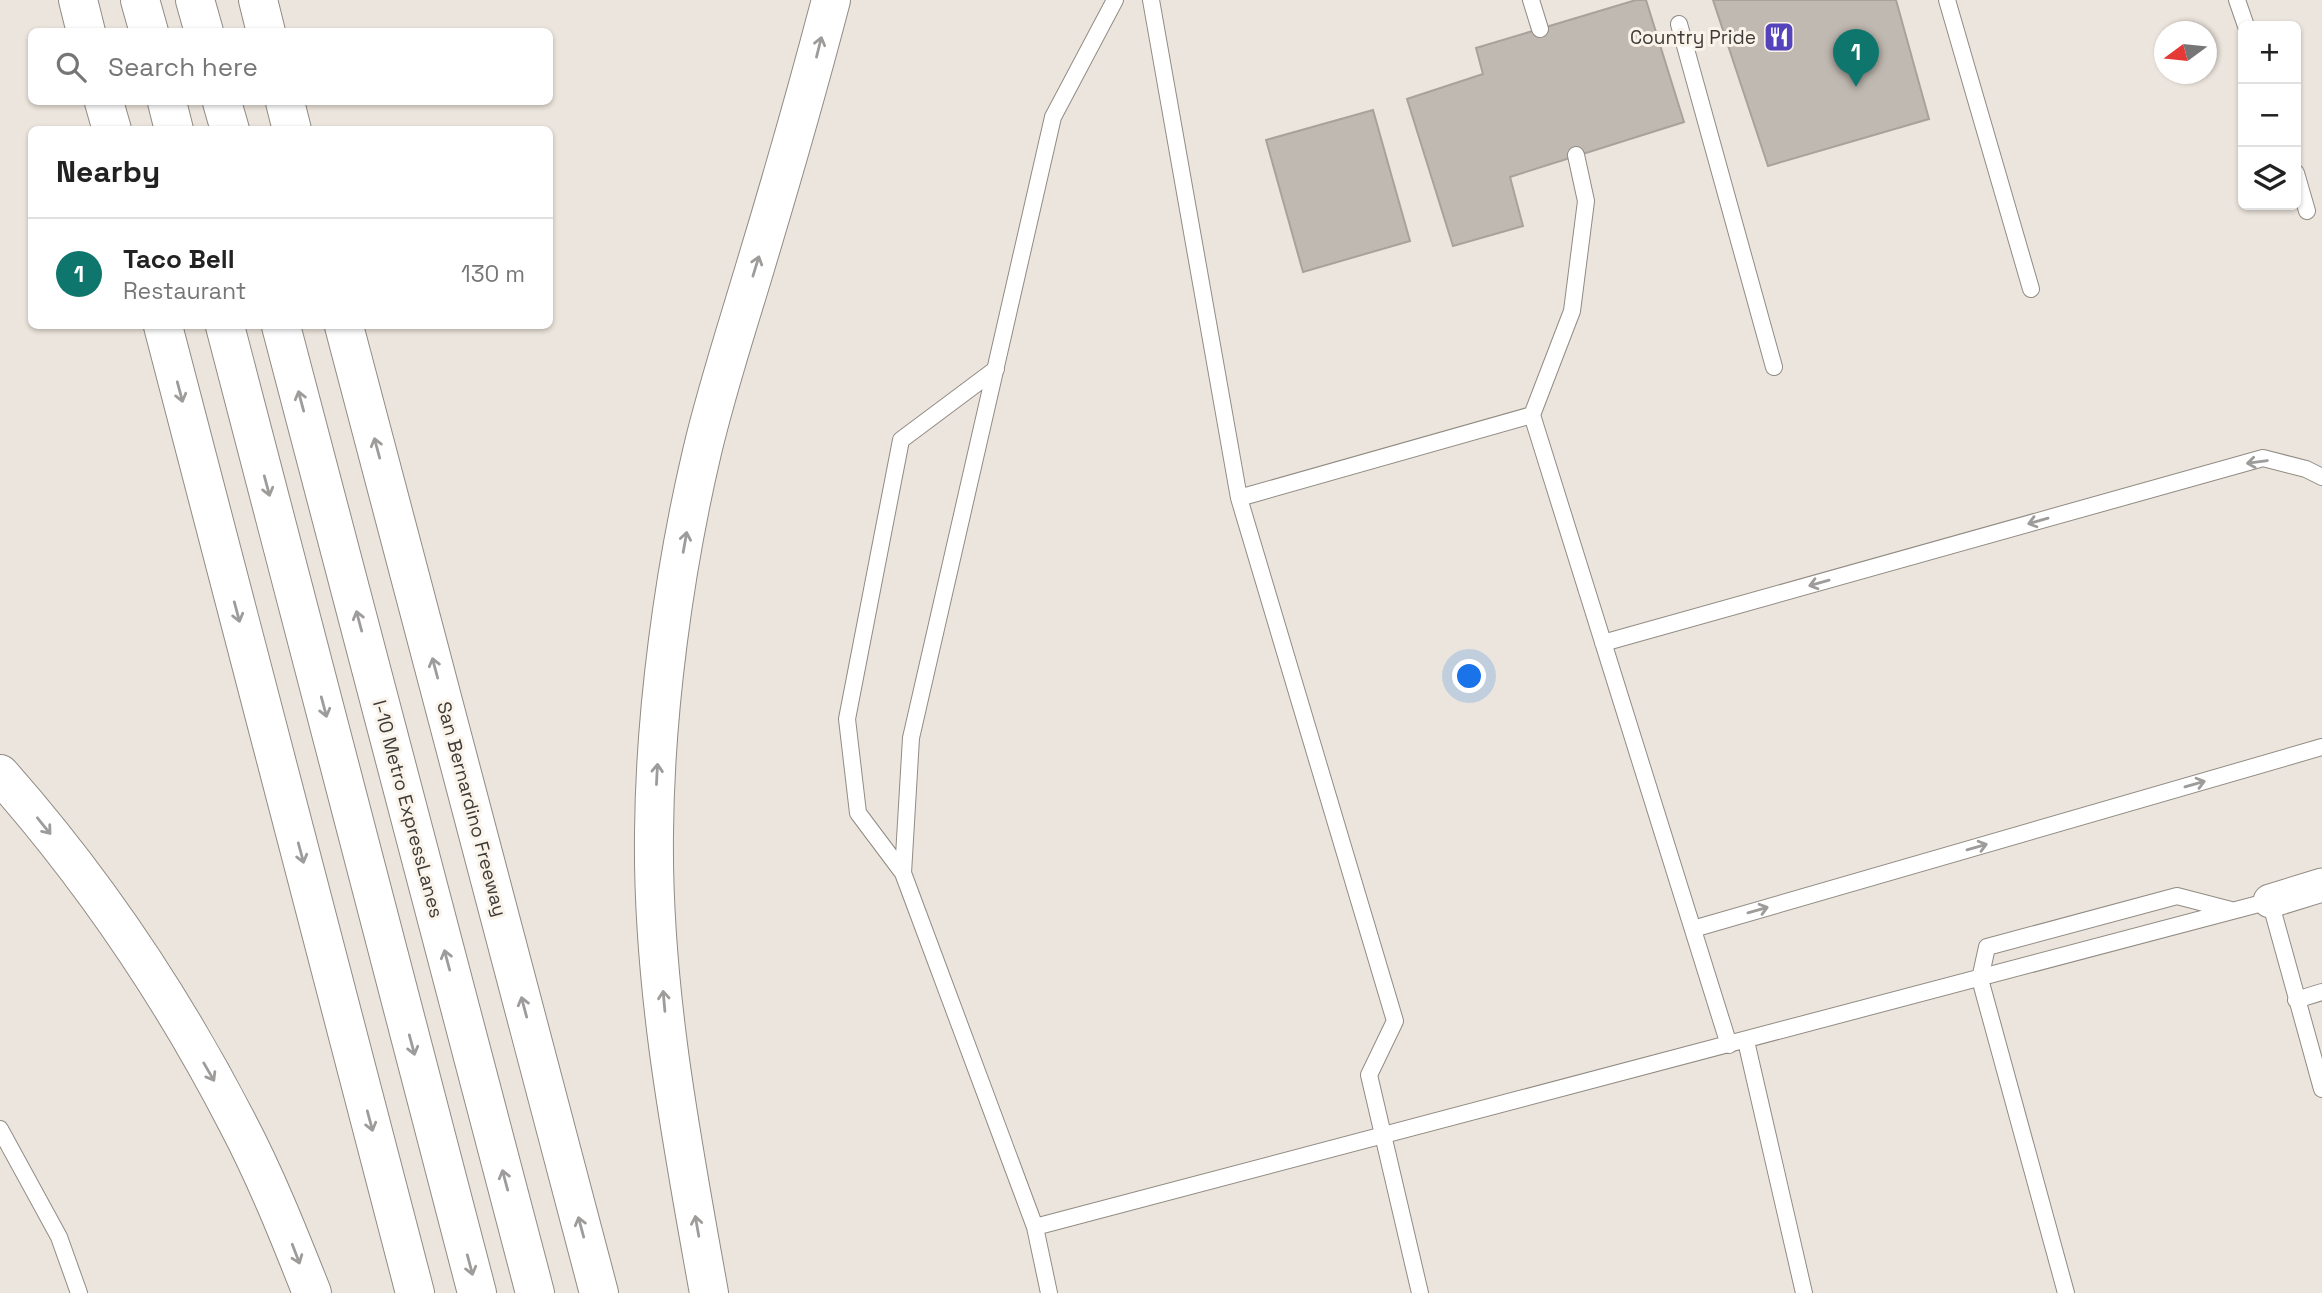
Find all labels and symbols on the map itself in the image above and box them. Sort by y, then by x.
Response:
restaurant icon: Country Pride [1762,20,1796,54]
north arrow [2154,21,2217,84]
place label: Country Pride [1630,25,1756,50]
pin: 1 [1833,29,1879,87]
one-way arrow [813,36,826,59]
one-way arrow [750,255,763,277]
one-way arrow [174,380,187,402]
one-way arrow [294,390,307,413]
one-way arrow [369,438,382,460]
one-way arrow [2246,455,2269,468]
one-way arrow [261,475,274,497]
one-way arrow [2027,516,2049,529]
one-way arrow [679,531,692,554]
one-way arrow [1808,577,1830,590]
one-way arrow [232,601,245,623]
one-way arrow [351,610,364,632]
one-way arrow [428,658,441,680]
your location [1452,659,1486,693]
one-way arrow [318,695,331,717]
street label: I-10 Metro ExpressLanes [367,697,449,921]
street label: San Bernardino Freeway [431,699,513,919]
one-way arrow [651,763,664,786]
one-way arrow [2184,776,2206,789]
one-way arrow [36,817,51,835]
one-way arrow [1966,840,1988,853]
one-way arrow [295,841,308,864]
one-way arrow [1747,903,1769,916]
one-way arrow [440,949,453,971]
one-way arrow [657,990,670,1013]
one-way arrow [516,996,529,1018]
one-way arrow [406,1033,419,1056]
one-way arrow [202,1061,216,1081]
one-way arrow [364,1109,377,1132]
one-way arrow [498,1169,511,1191]
one-way arrow [690,1215,703,1238]
one-way arrow [574,1216,587,1239]
one-way arrow [291,1242,304,1264]
one-way arrow [464,1254,477,1276]

